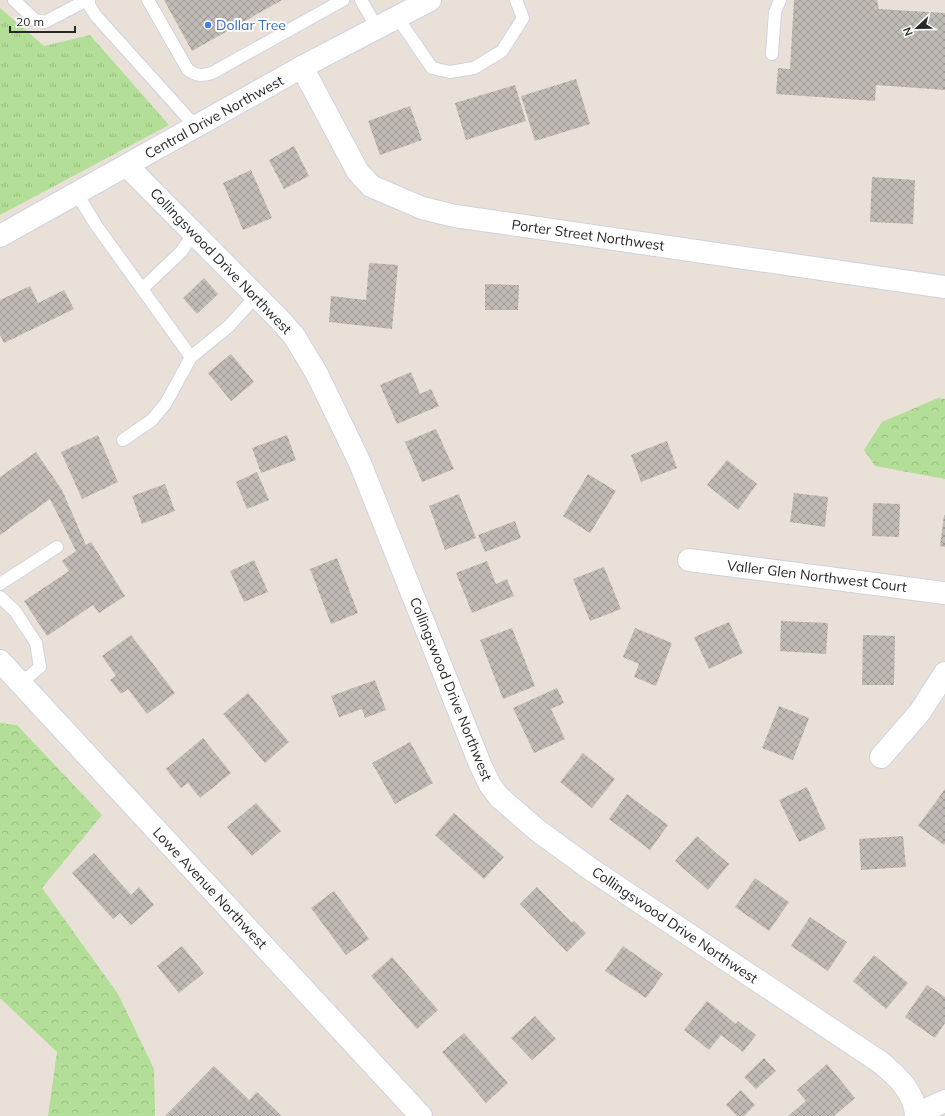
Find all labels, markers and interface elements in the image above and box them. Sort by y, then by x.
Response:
scale bar [10,8,75,34]
north arrow [897,8,937,48]
text: 20 m [16,14,44,29]
place label: Dollar Tree [216,16,286,34]
marker: Dollar Tree [203,20,213,30]
text: N [900,25,916,38]
street label: Central Drive Northwest [141,71,287,163]
street label: Collingswood Drive Northwest [146,184,296,338]
street label: Porter Street Northwest [510,215,666,255]
street label: Valler Glen Northwest Court [726,556,908,596]
street label: Collingswood Drive Northwest [406,595,496,784]
street label: Lowe Avenue Northwest [149,823,271,953]
street label: Collingswood Drive Northwest [589,863,762,987]

